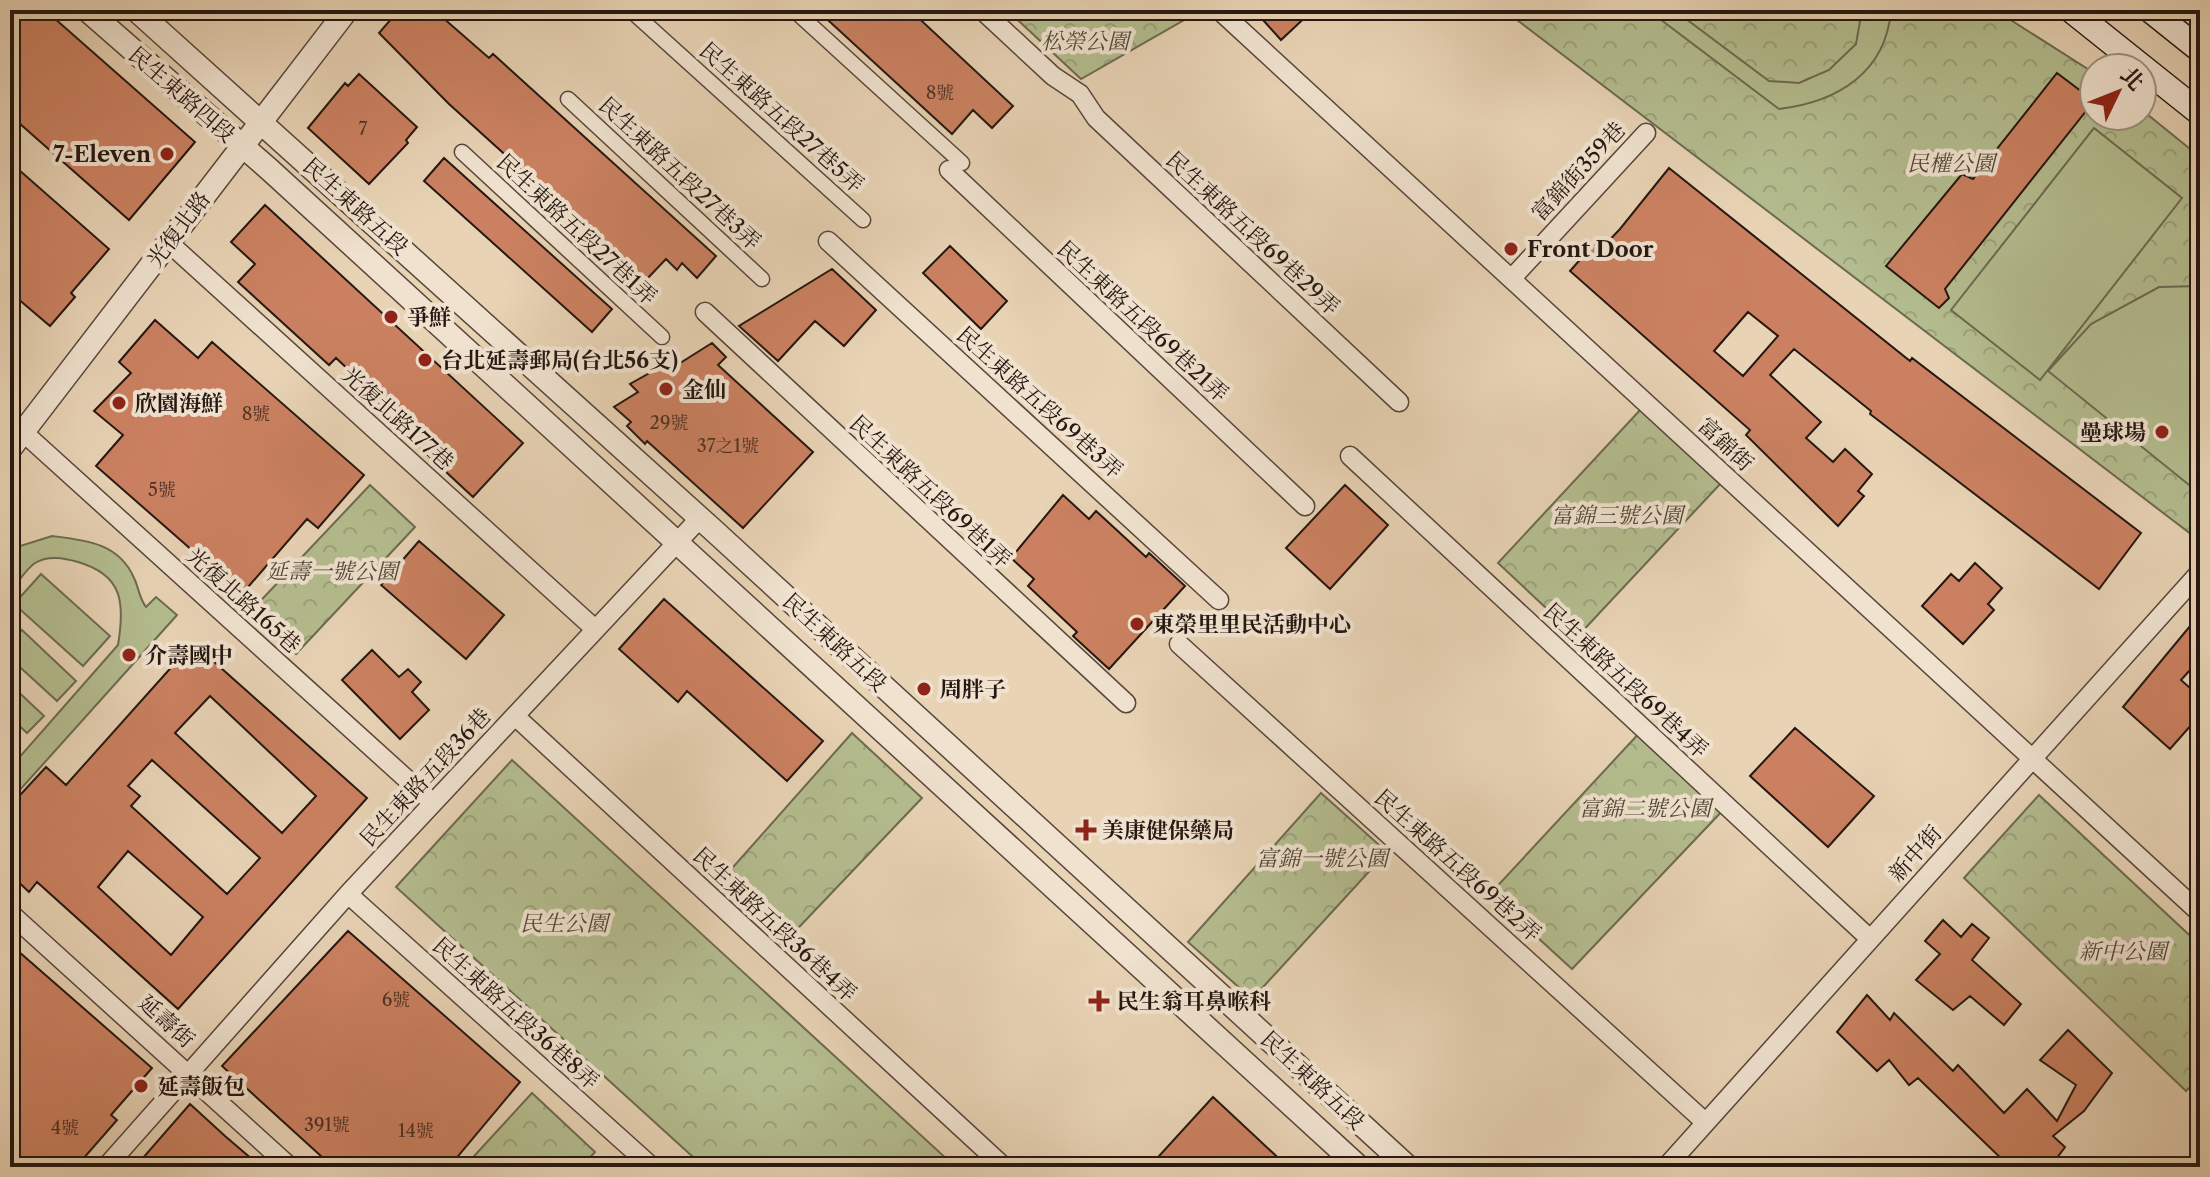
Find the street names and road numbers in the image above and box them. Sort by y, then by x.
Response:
street label: 民生東路五段27巷5弄 [694,37,869,198]
street label: 民生東路四段 [123,41,240,148]
street label: 民生東路五段27巷3弄 [593,91,766,255]
street label: 富錦街359巷 [1526,116,1631,226]
street label: 民生東路五段69巷29弄 [1160,146,1345,321]
street label: 民生東路五段27巷1弄 [491,148,662,310]
street label: 民生東路五段 [298,152,414,261]
street label: 光復北路 [141,186,216,273]
street label: 民生東路五段69巷21弄 [1052,235,1234,408]
street label: 民生東路五段69巷3弄 [951,321,1128,484]
street label: 光復北路177巷 [336,361,459,476]
street label: 民生東路五段69巷1弄 [844,410,1017,573]
street label: 富錦街 [1692,412,1759,477]
street label: 光復北路165巷 [181,542,306,659]
street label: 民生東路五段 [777,587,892,697]
street label: 民生東路五段69巷4弄 [1538,597,1713,763]
street label: 民生東路五段36巷 [354,703,496,852]
street label: 民生東路五段69巷2弄 [1369,784,1546,947]
street label: 新中街 [1883,820,1947,887]
street label: 民生東路五段36巷4弄 [687,842,862,1007]
street label: 民生東路五段36巷8弄 [427,932,604,1095]
street label: 延壽街 [133,989,200,1053]
street label: 民生東路五段 [1255,1025,1370,1135]

